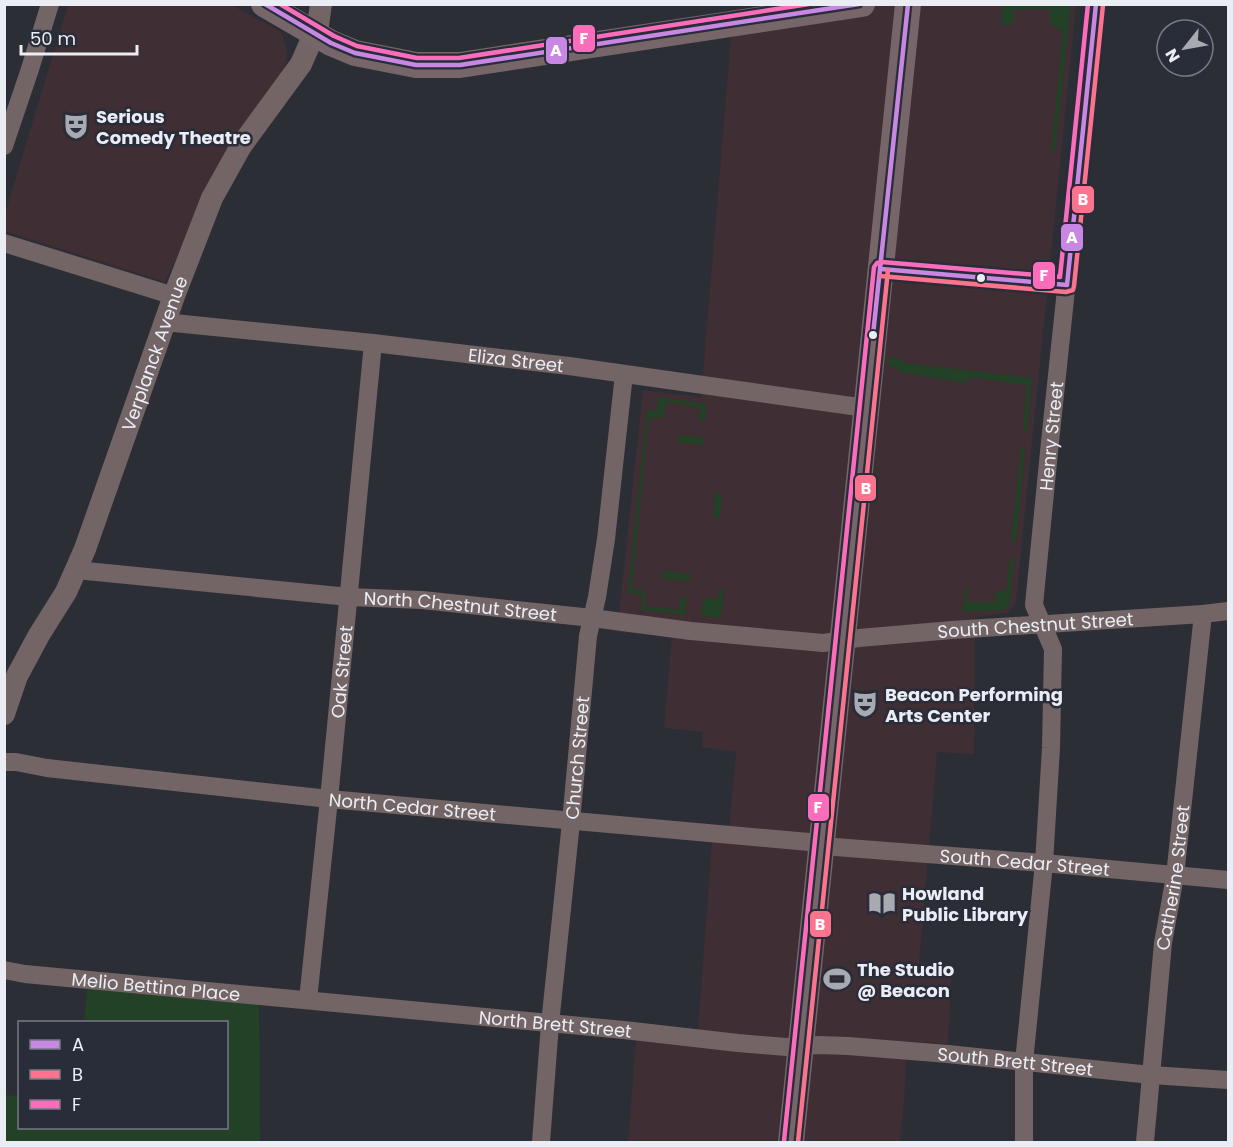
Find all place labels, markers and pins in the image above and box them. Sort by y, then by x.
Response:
place label: Serious Comedy Theatre [96,104,251,150]
theatre icon: Serious Comedy Theatre [61,111,91,141]
unlabelled marker [975,272,987,284]
unlabelled marker [867,329,879,341]
place label: Beacon Performing Arts Center [885,682,1063,728]
theatre icon: Beacon Performing Arts Center [850,689,880,719]
place label: Howland Public Library [902,881,1029,927]
library icon: Howland Public Library [867,888,897,918]
place label: The Studio @ Beacon [857,957,954,1003]
sports icon: The Studio @ Beacon [822,964,852,994]

